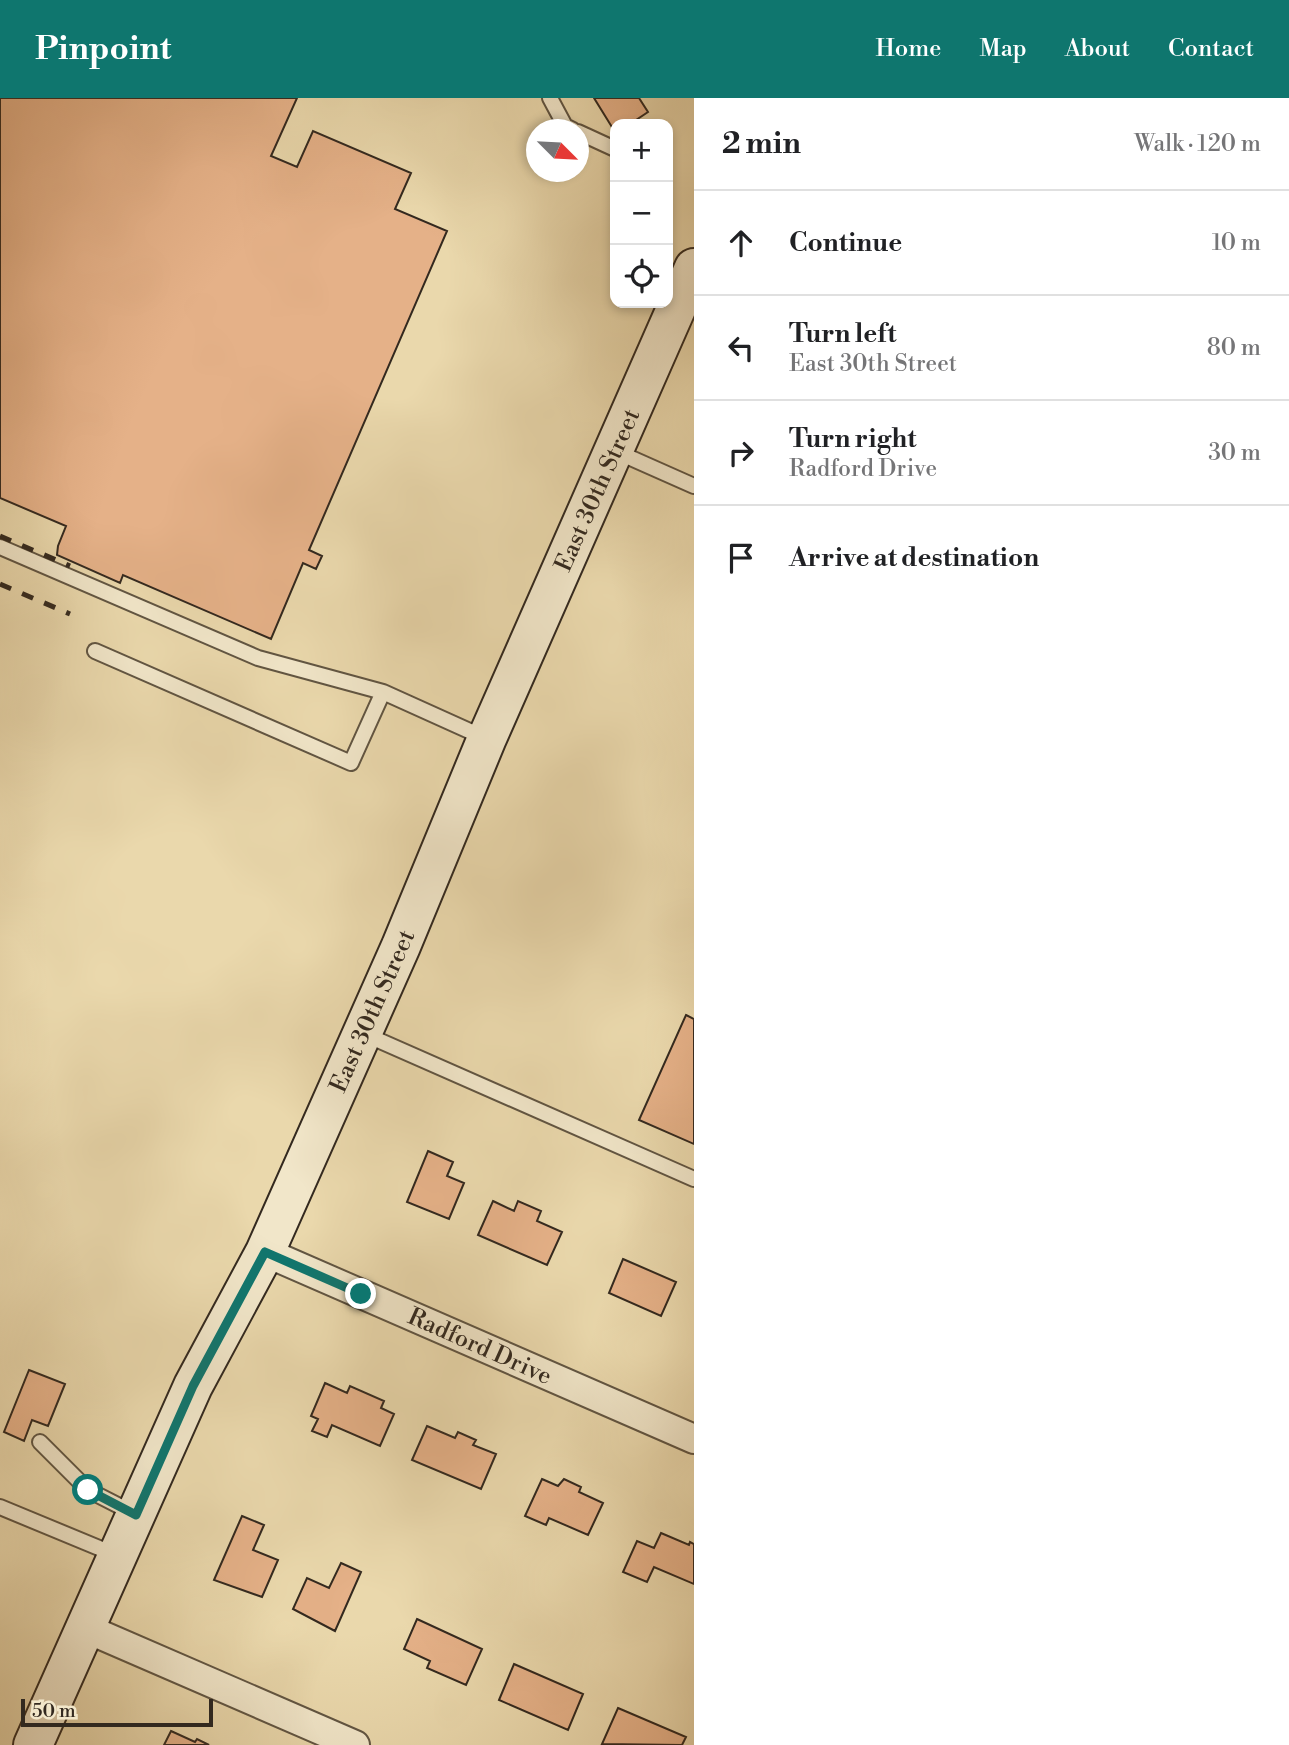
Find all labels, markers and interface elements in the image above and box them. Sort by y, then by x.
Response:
text: Pinpoint [35,29,172,70]
text: Home [876,34,941,64]
text: Map [979,34,1027,64]
text: About [1065,34,1130,64]
text: Contact [1168,34,1254,64]
north arrow [526,119,589,182]
map controls [610,119,673,308]
button: + [610,119,673,182]
text: 2 min [722,125,801,163]
text: Walk · 120 m [1134,130,1261,158]
button: − [610,182,673,245]
icon: ahead [722,224,760,262]
text: Continue [789,227,902,259]
text: 10 m [1212,229,1261,257]
button: locate [610,245,673,308]
text: Turn left [789,318,897,350]
icon: left [722,329,760,367]
text: 80 m [1207,334,1261,362]
text: East 30th Street [789,350,957,378]
street label: East 30th Street [549,404,647,577]
text: Turn right [789,423,917,455]
icon: right [722,434,760,472]
text: 30 m [1208,439,1261,467]
text: Radford Drive [789,455,937,483]
icon: arrive [722,539,760,577]
text: Arrive at destination [789,542,1039,574]
street label: East 30th Street [324,925,422,1098]
route end [345,1278,376,1309]
street label: Radford Drive [403,1302,556,1392]
route start [72,1474,103,1505]
scale bar [21,1696,214,1728]
text: 50 m [32,1699,76,1723]

